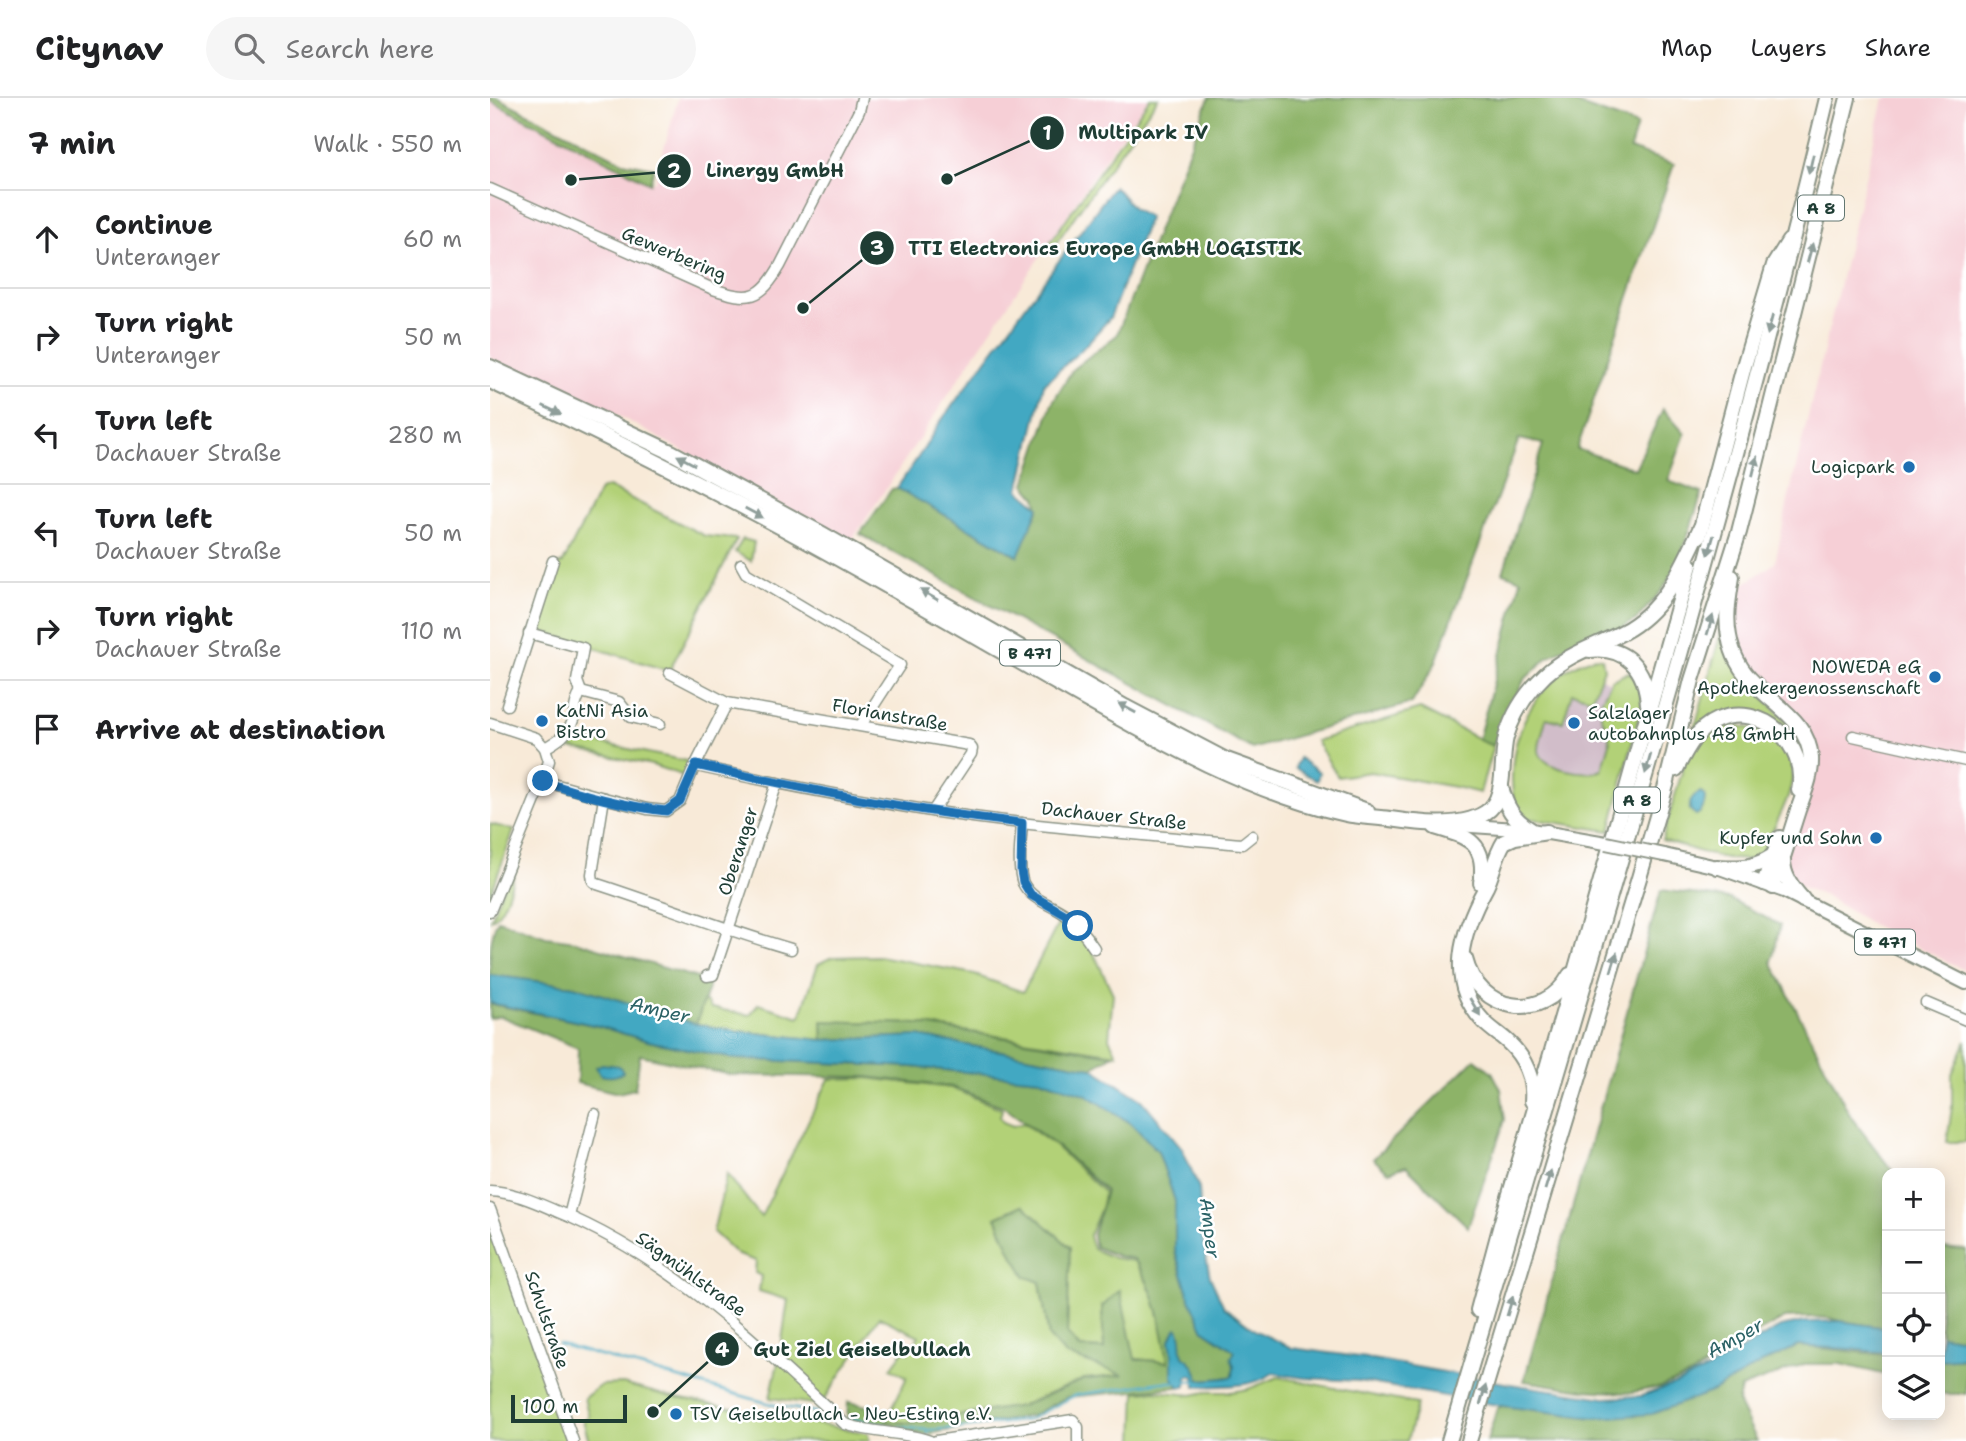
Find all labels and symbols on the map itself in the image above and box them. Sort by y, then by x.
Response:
callout: Multipark IV [1030,113,1222,153]
text: 1 [1042,119,1052,147]
text: Multipark IV [1078,120,1208,145]
callout: Linergy GmbH [657,151,858,191]
one-way arrow [1805,153,1816,175]
text: 2 [667,157,682,185]
text: Linergy GmbH [706,158,844,183]
road number: A 8 [1798,195,1844,220]
street label: Gewerbering [618,221,730,287]
callout: TTI Electronics Europe GmbH LOGISTIK [860,228,1316,268]
text: 3 [870,234,884,262]
text: TTI Electronics Europe GmbH LOGISTIK [908,236,1302,261]
one-way arrow [1805,241,1816,263]
one-way arrow [1765,315,1775,336]
one-way arrow [542,405,562,416]
one-way arrow [676,454,696,466]
one-way arrow [1750,454,1761,476]
place label: Logicpark [1811,455,1895,479]
marker: Logicpark [1901,459,1917,475]
one-way arrow [745,507,765,519]
one-way arrow [1705,534,1716,556]
one-way arrow [920,589,939,601]
one-way arrow [1705,614,1715,635]
road number: B 471 [1000,640,1060,666]
place label: NOWEDA eG Apothekergenossenschaft [1697,655,1921,700]
marker: NOWEDA eG Apothekergenossenschaft [1927,669,1943,685]
street label: Florianstraße [830,693,950,737]
place label: KatNi Asia Bistro [556,699,648,744]
place label: Salzlager autobahnplus A8 GmbH [1588,701,1796,746]
one-way arrow [1117,702,1137,713]
marker: KatNi Asia Bistro [534,713,550,729]
marker: Salzlager autobahnplus A8 GmbH [1566,715,1582,731]
one-way arrow [1643,753,1653,774]
route end [527,765,558,796]
road number: A 8 [1614,788,1660,813]
street label: Dachauer Straße [1040,796,1188,836]
street label: Oberanger [712,803,764,899]
place label: Kupfer und Sohn [1719,826,1862,850]
marker: Kupfer und Sohn [1868,830,1884,846]
route start [1062,910,1093,941]
road number: B 471 [1855,930,1915,954]
one-way arrow [1609,952,1619,973]
water label: Amper [628,991,693,1029]
one-way arrow [1469,998,1481,1017]
one-way arrow [1544,1170,1554,1191]
water label: Amper [1194,1196,1226,1261]
street label: Sägmühlstraße [631,1226,751,1322]
street label: Schulstraße [519,1268,575,1372]
one-way arrow [1506,1295,1516,1316]
water label: Amper [1702,1312,1768,1364]
callout: Gut Ziel Geiselbullach [704,1329,985,1369]
text: 4 [715,1336,730,1364]
text: Gut Ziel Geiselbullach [753,1337,971,1362]
one-way arrow [1478,1384,1489,1406]
scale bar [511,1392,626,1424]
place label: TSV Geiselbullach - Neu-Esting e.V. [690,1402,992,1426]
marker: TSV Geiselbullach - Neu-Esting e.V. [668,1406,684,1422]

